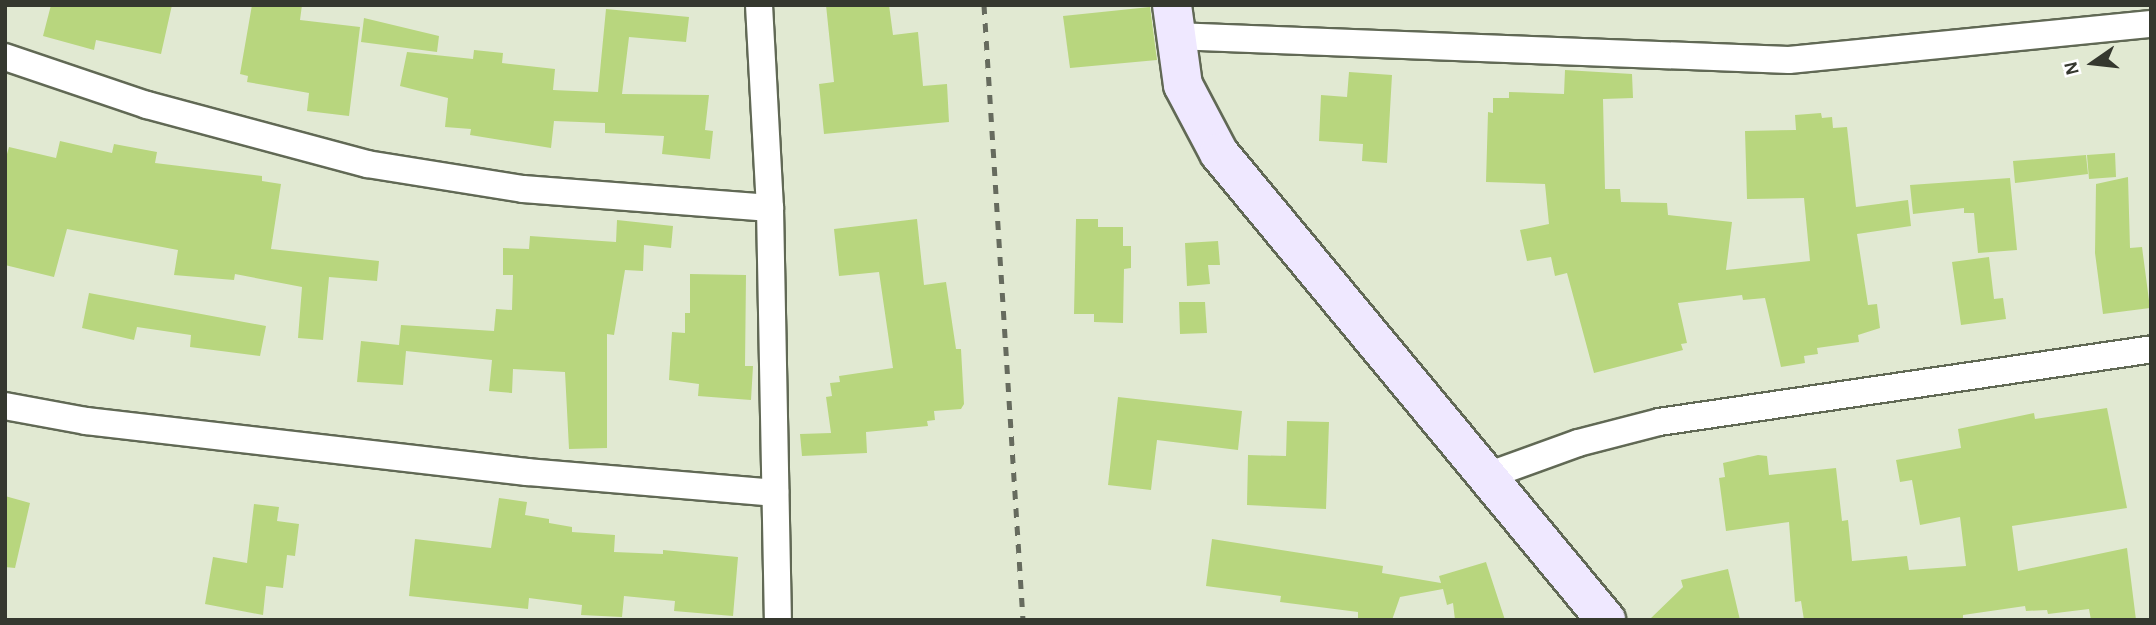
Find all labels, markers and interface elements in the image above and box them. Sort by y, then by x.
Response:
north arrow [2058,28,2128,98]
text: N [2061,59,2083,77]

